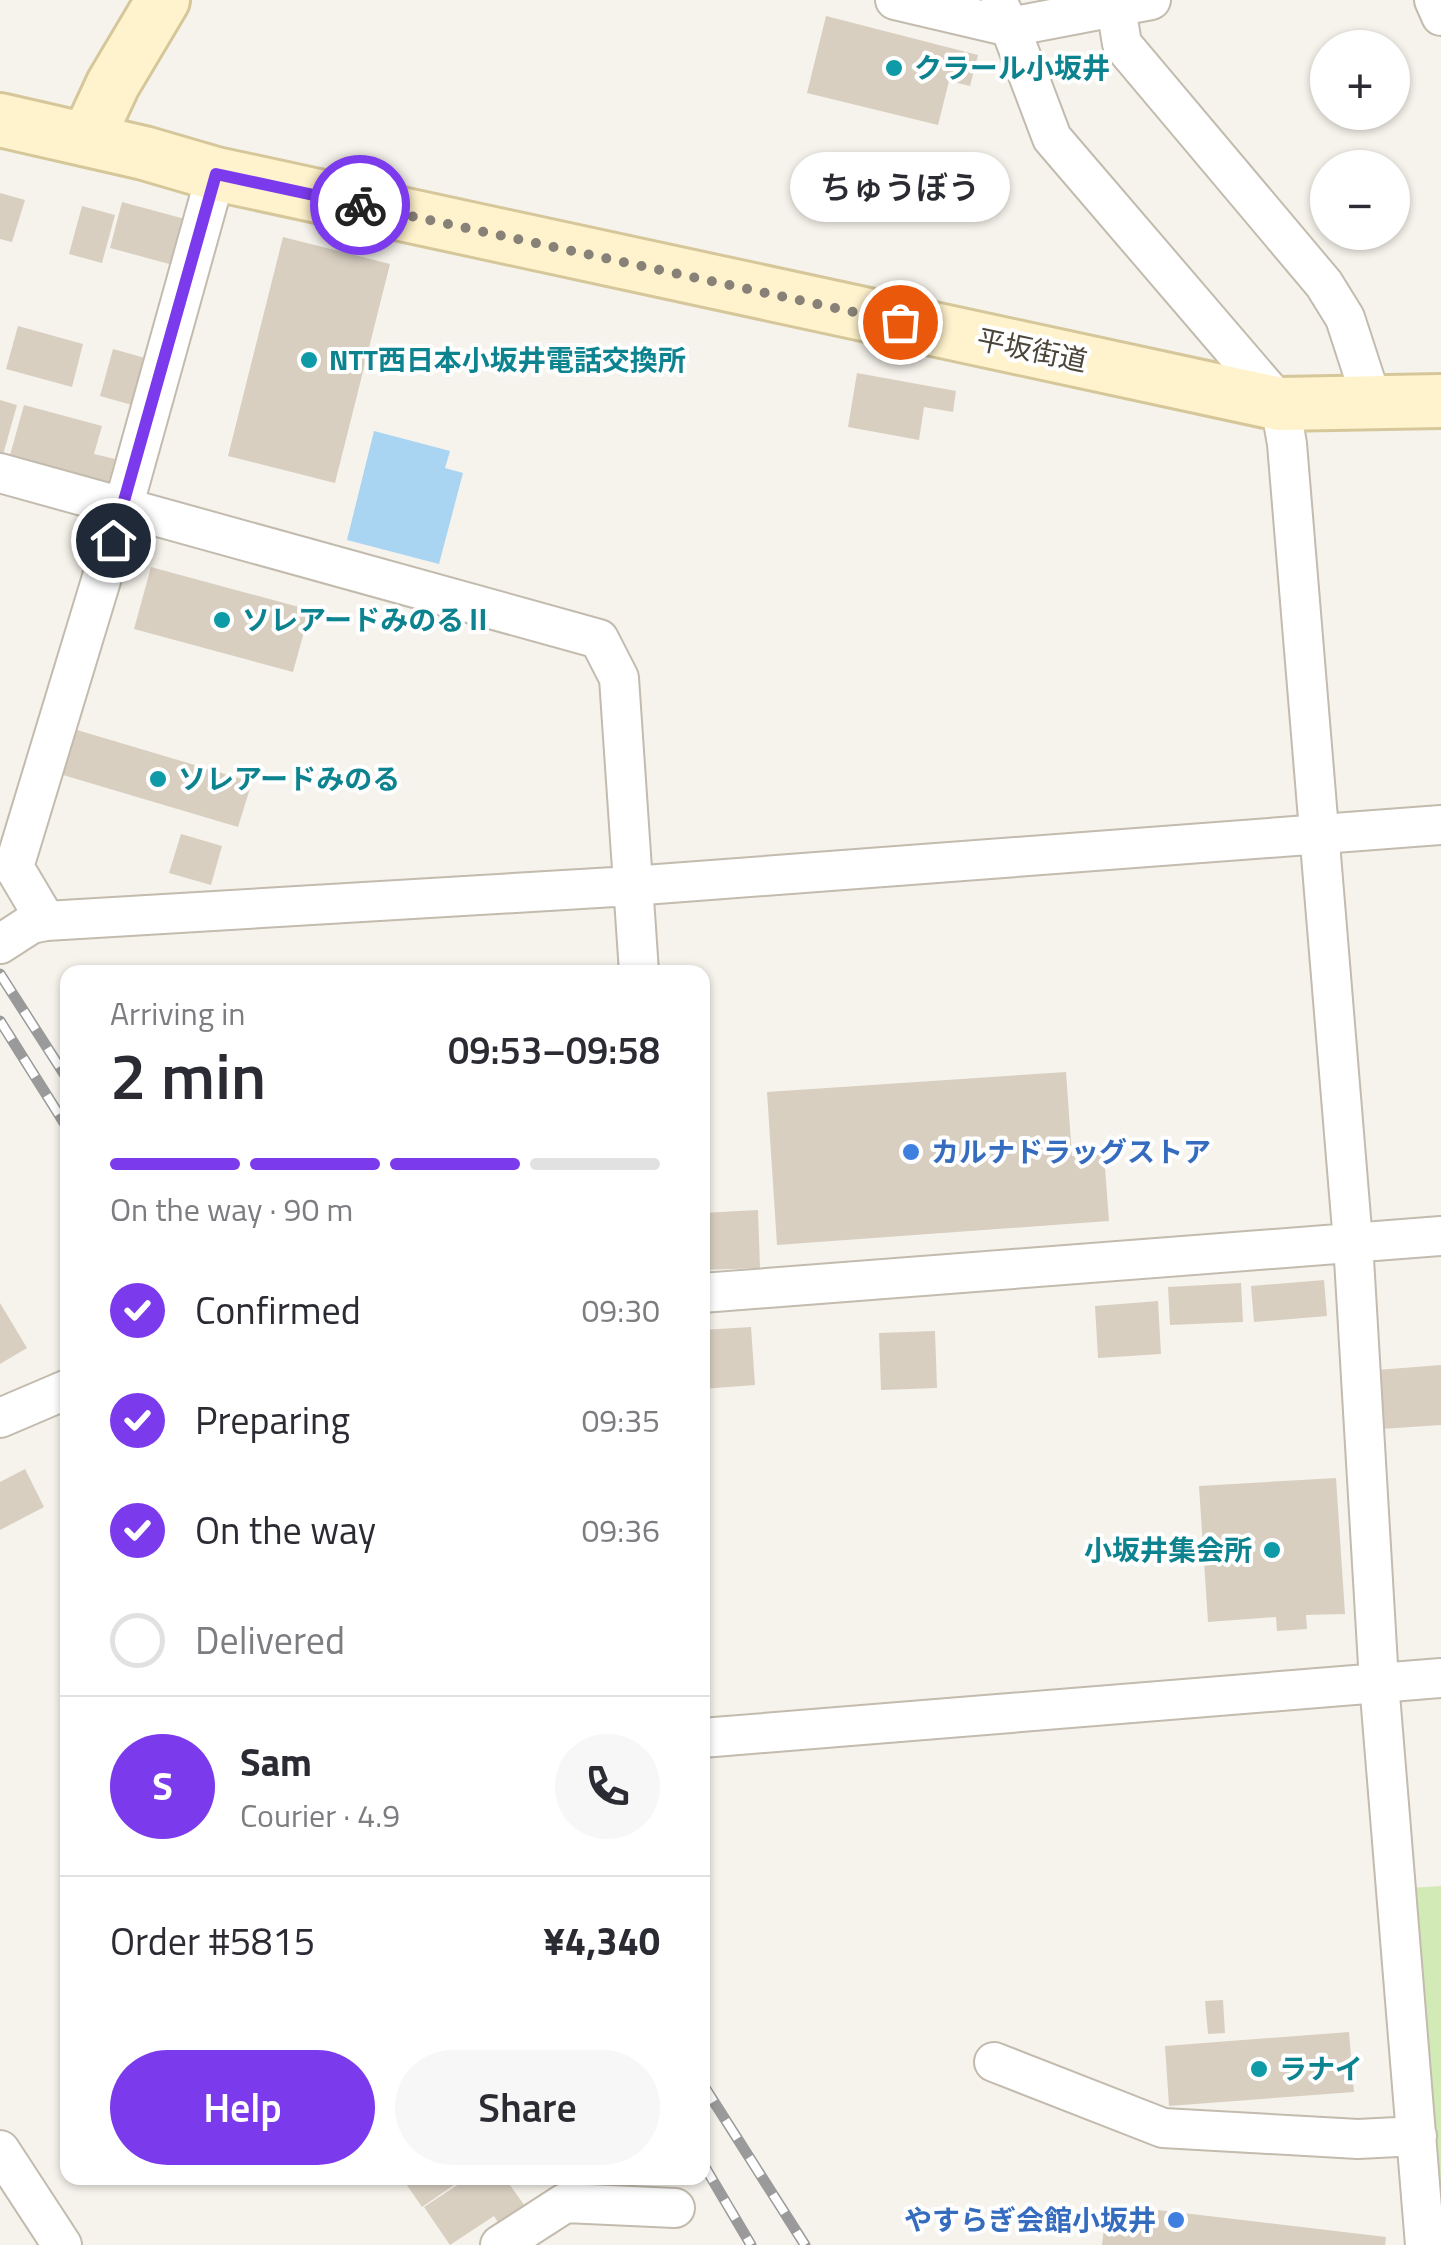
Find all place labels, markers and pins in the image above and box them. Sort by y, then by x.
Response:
place label: クラール小坂井 [914,46,1110,89]
marker: クラール小坂井 [883,57,905,79]
callout: ちゅうぼう [790,152,1010,222]
pin [858,280,943,365]
place label: NTT西日本小坂井電話交換所 [329,338,686,381]
marker: NTT西日本小坂井電話交換所 [298,349,320,371]
pin [71,498,156,583]
place label: ソレアードみのるⅡ [242,598,492,641]
marker: ソレアードみのるⅡ [211,609,233,631]
place label: ソレアードみのる [178,757,400,800]
marker: ソレアードみのる [147,768,169,790]
place label: カルナドラッグストア [931,1130,1211,1173]
marker: カルナドラッグストア [900,1141,922,1163]
place label: 小坂井集会所 [1084,1528,1252,1571]
marker: 小坂井集会所 [1261,1539,1283,1561]
place label: ラナイ [1279,2047,1363,2090]
marker: ラナイ [1248,2058,1270,2080]
place label: やすらぎ会館小坂井 [904,2198,1156,2241]
marker: やすらぎ会館小坂井 [1165,2209,1187,2231]

